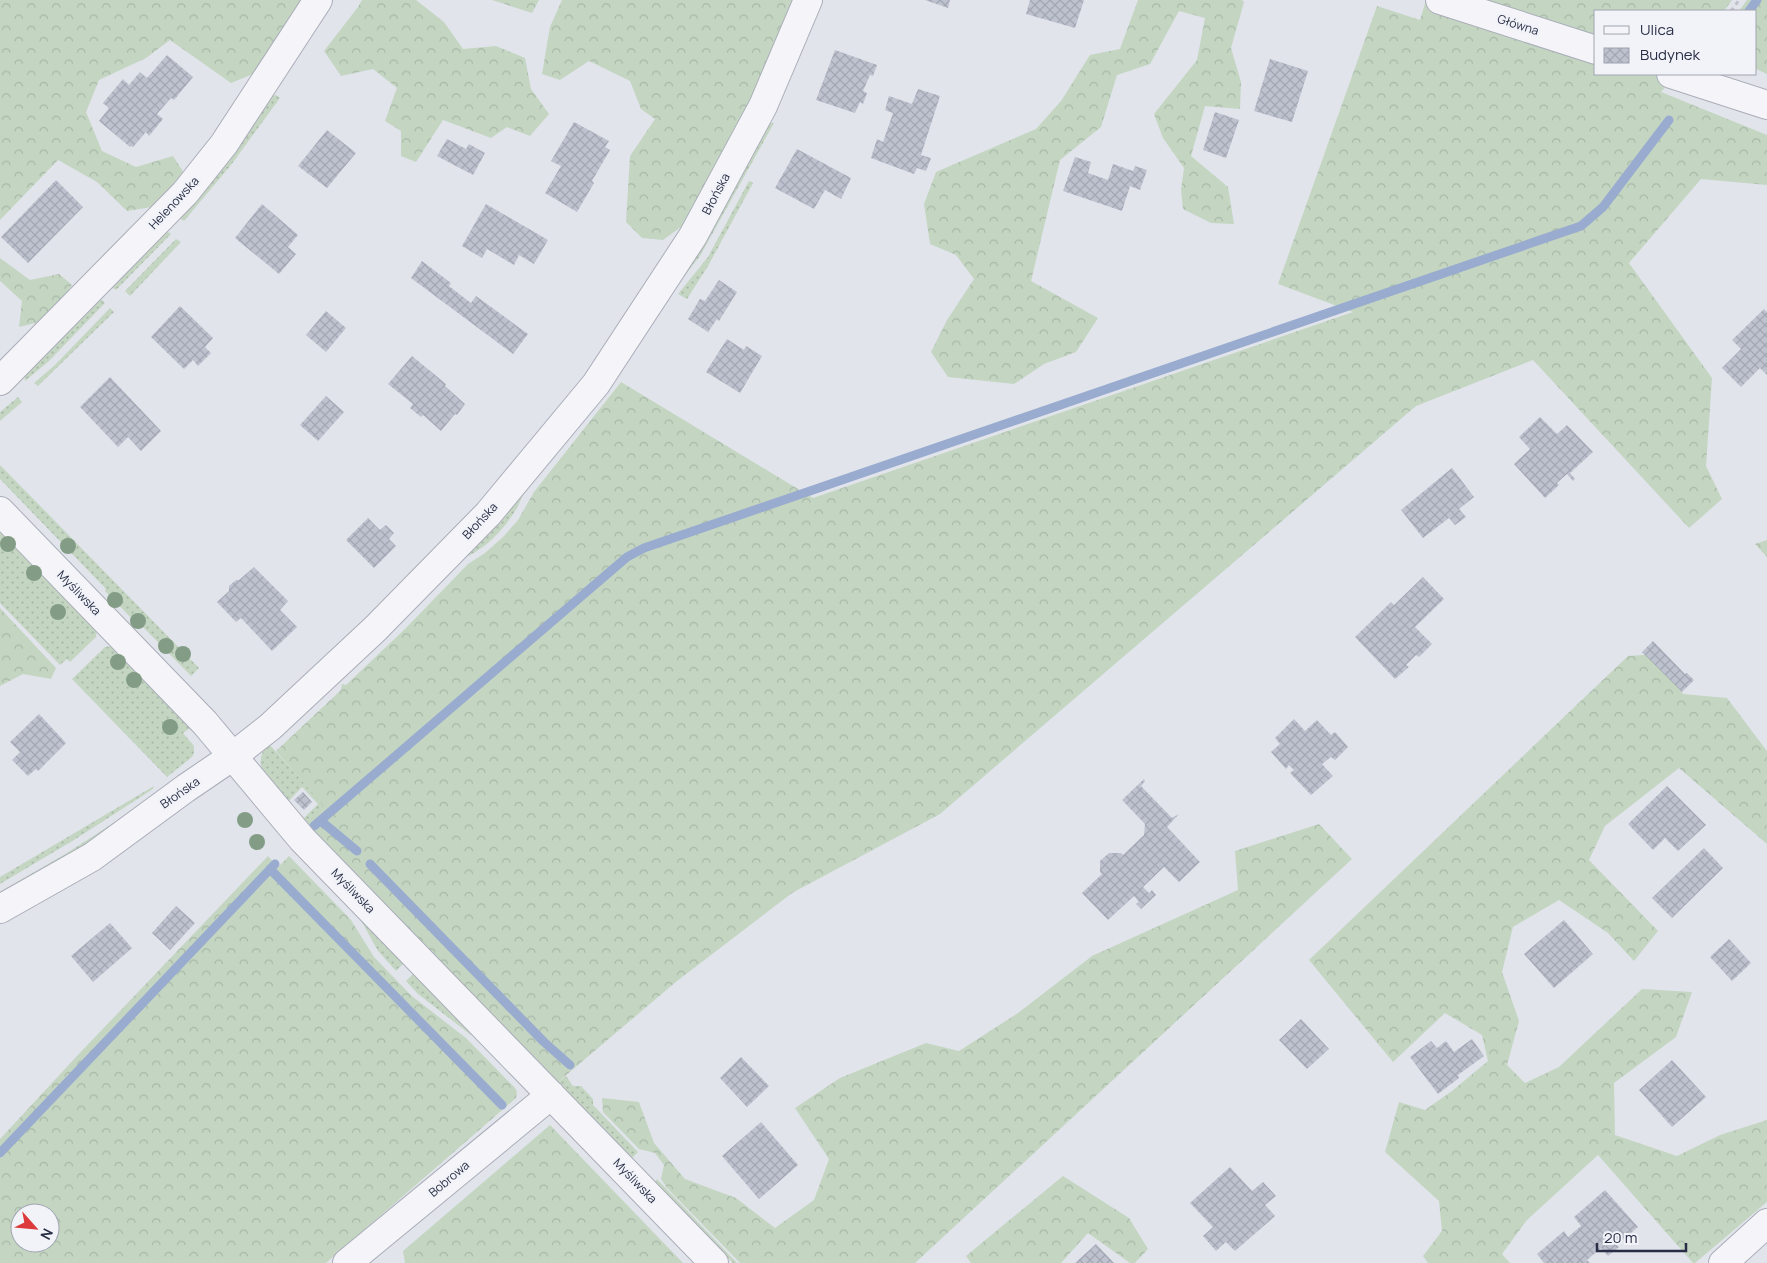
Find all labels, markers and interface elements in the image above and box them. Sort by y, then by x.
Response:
street label: Główna [1495,10,1541,39]
legend [1594,10,1757,75]
text: Ulica [1640,19,1674,40]
text: Budynek [1640,44,1701,65]
street label: Błońska [698,170,734,218]
street label: Helenowska [145,172,203,233]
street label: Błońska [458,498,501,543]
street label: Myśliwska [54,567,105,619]
street label: Błońska [156,773,203,812]
street label: Myśliwska [328,865,379,917]
street label: Myśliwska [610,1155,661,1207]
street label: Bobrowa [425,1157,473,1201]
north arrow [10,1203,60,1253]
scale bar [1597,1220,1686,1252]
text: N [36,1225,58,1243]
text: 20 m [1604,1227,1637,1248]

